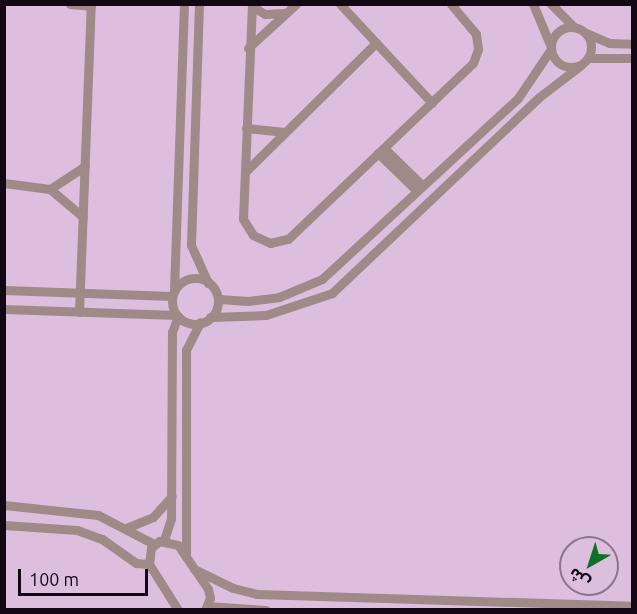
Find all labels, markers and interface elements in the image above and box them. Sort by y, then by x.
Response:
north arrow [559,536,619,596]
scale bar [21,557,152,595]
text: ش [565,565,593,592]
text: 100 m [29,569,79,589]

